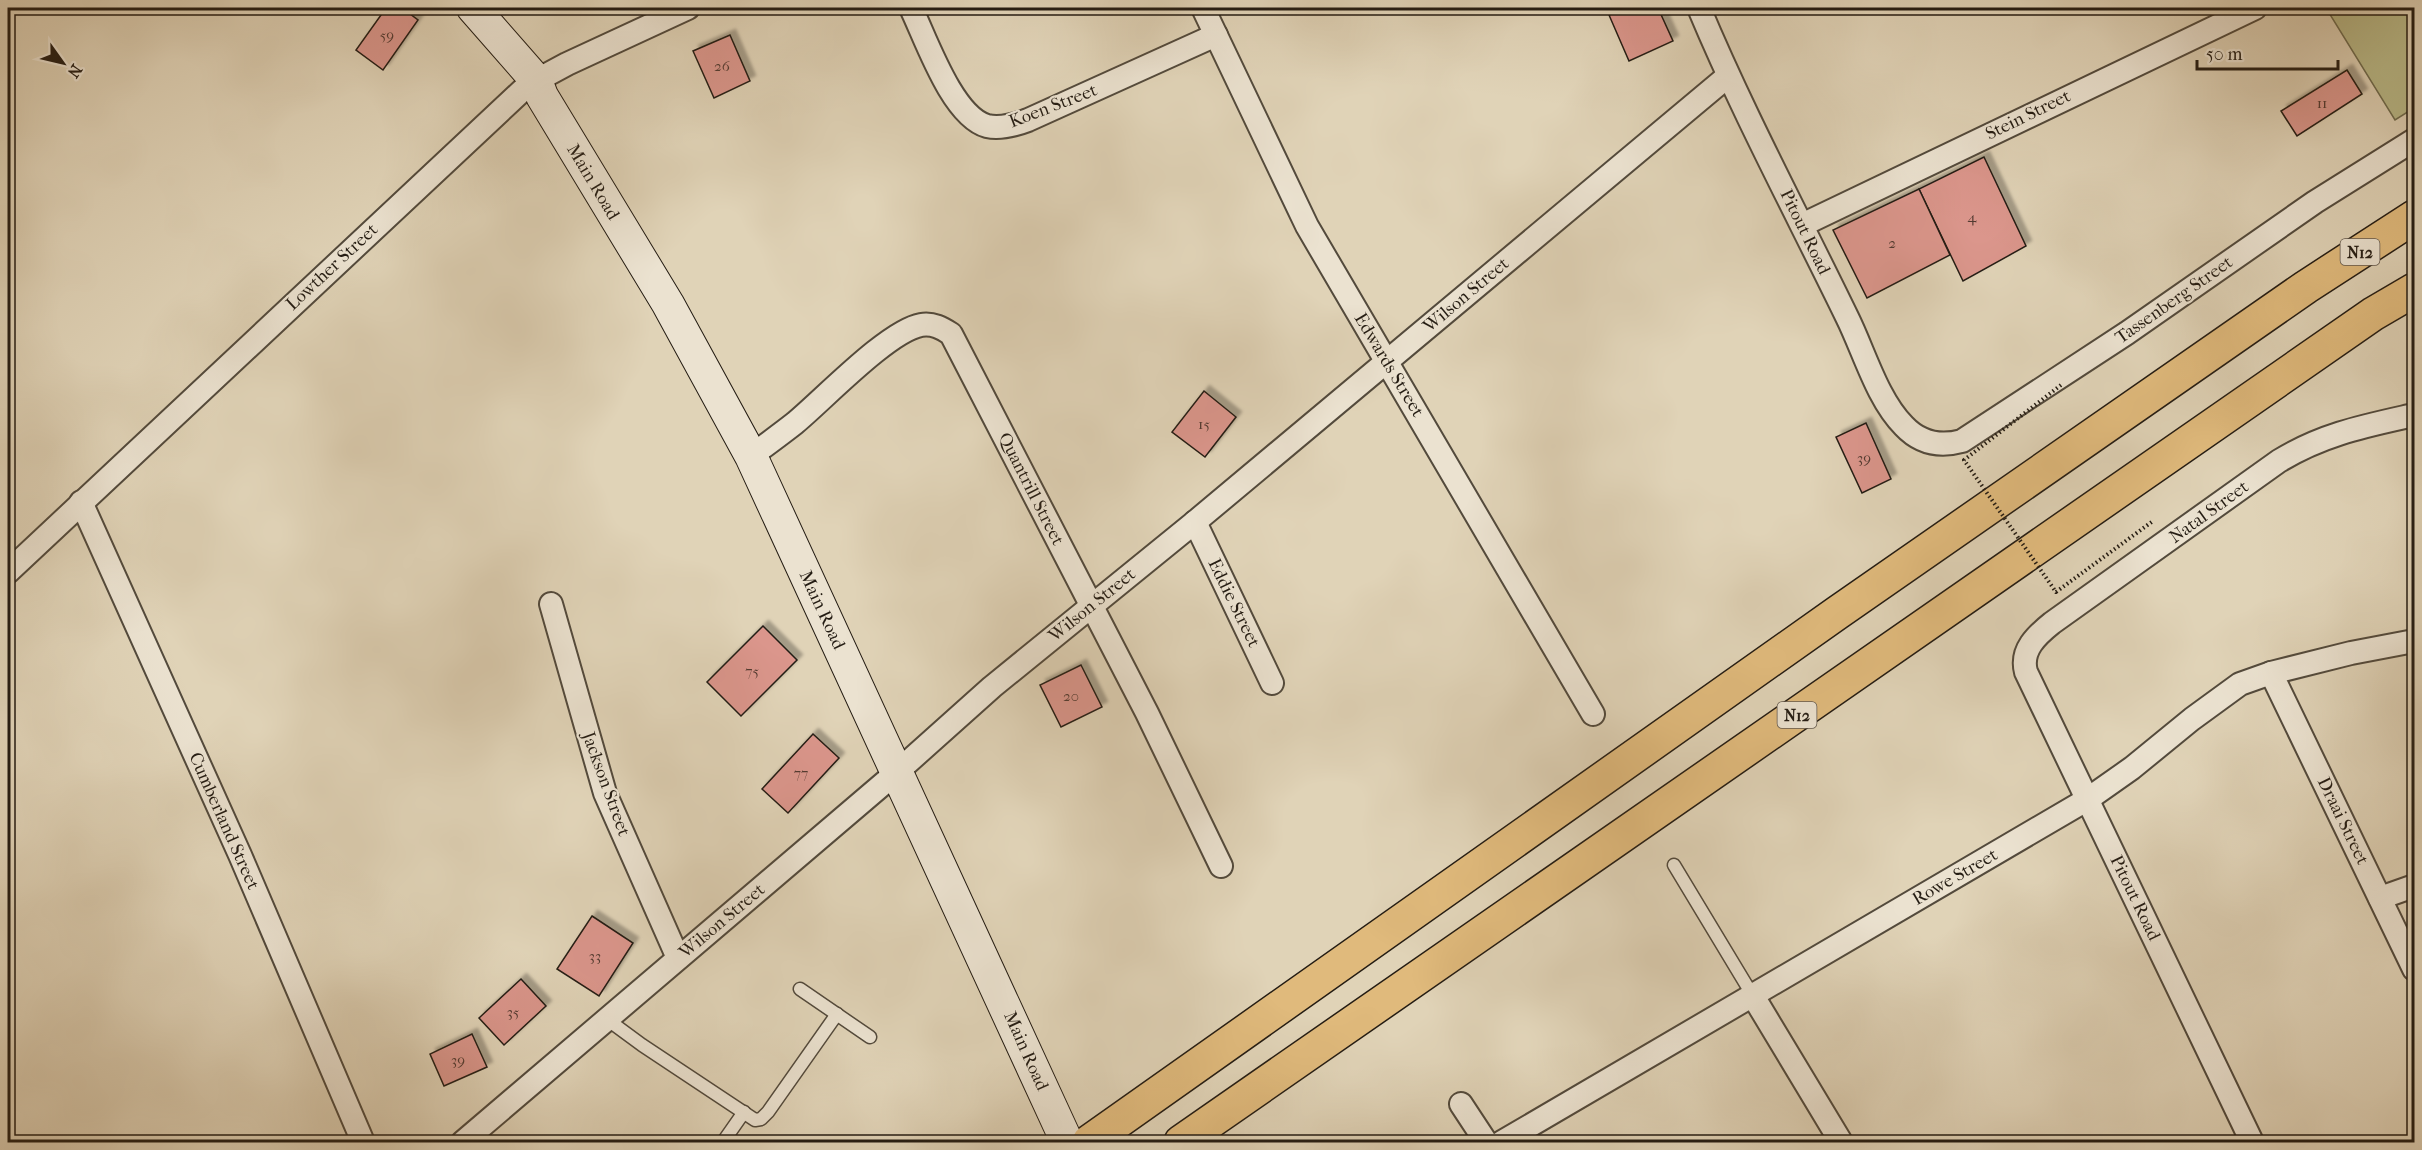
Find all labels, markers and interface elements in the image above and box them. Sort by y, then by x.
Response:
house number: 59 [380,26,394,44]
north arrow [33,33,93,93]
scale bar [2197,33,2338,71]
text: 50 m [2206,44,2243,65]
house number: 26 [714,57,731,75]
text: N [63,61,86,82]
street label: Koen Street [1006,79,1101,132]
street label: Stein Street [1982,85,2074,145]
house number: 11 [2317,94,2327,112]
street label: Main Road [562,140,624,224]
street label: Pitout Road [1775,186,1835,278]
house number: 4 [1968,208,1978,226]
street label: Lowther Street [282,219,383,315]
house number: 2 [1888,234,1896,252]
road number: N12 [2340,239,2380,265]
street label: Tassenberg Street [2111,251,2237,348]
street label: Wilson Street [1418,253,1514,338]
street label: Edwards Street [1350,309,1429,421]
house number: 15 [1198,415,1210,433]
street label: Quantrill Street [994,429,1069,549]
house number: 39 [1857,449,1871,467]
street label: Natal Street [2165,476,2253,548]
street label: Eddie Street [1204,555,1265,651]
street label: Wilson Street [1044,563,1140,647]
street label: Main Road [795,567,849,653]
house number: 75 [745,662,759,680]
house number: 20 [1063,687,1079,705]
road number: N12 [1778,702,1816,728]
street label: Jackson Street [577,727,635,839]
street label: Cumberland Street [184,749,264,893]
house number: 77 [794,764,808,782]
street label: Draai Street [2313,774,2373,869]
street label: Rowe Street [1909,844,2002,910]
street label: Pitout Road [2105,852,2165,944]
street label: Wilson Street [674,879,770,964]
house number: 33 [589,947,601,965]
house number: 35 [507,1003,519,1021]
street label: Main Road [999,1008,1053,1094]
house number: 39 [451,1051,465,1069]

